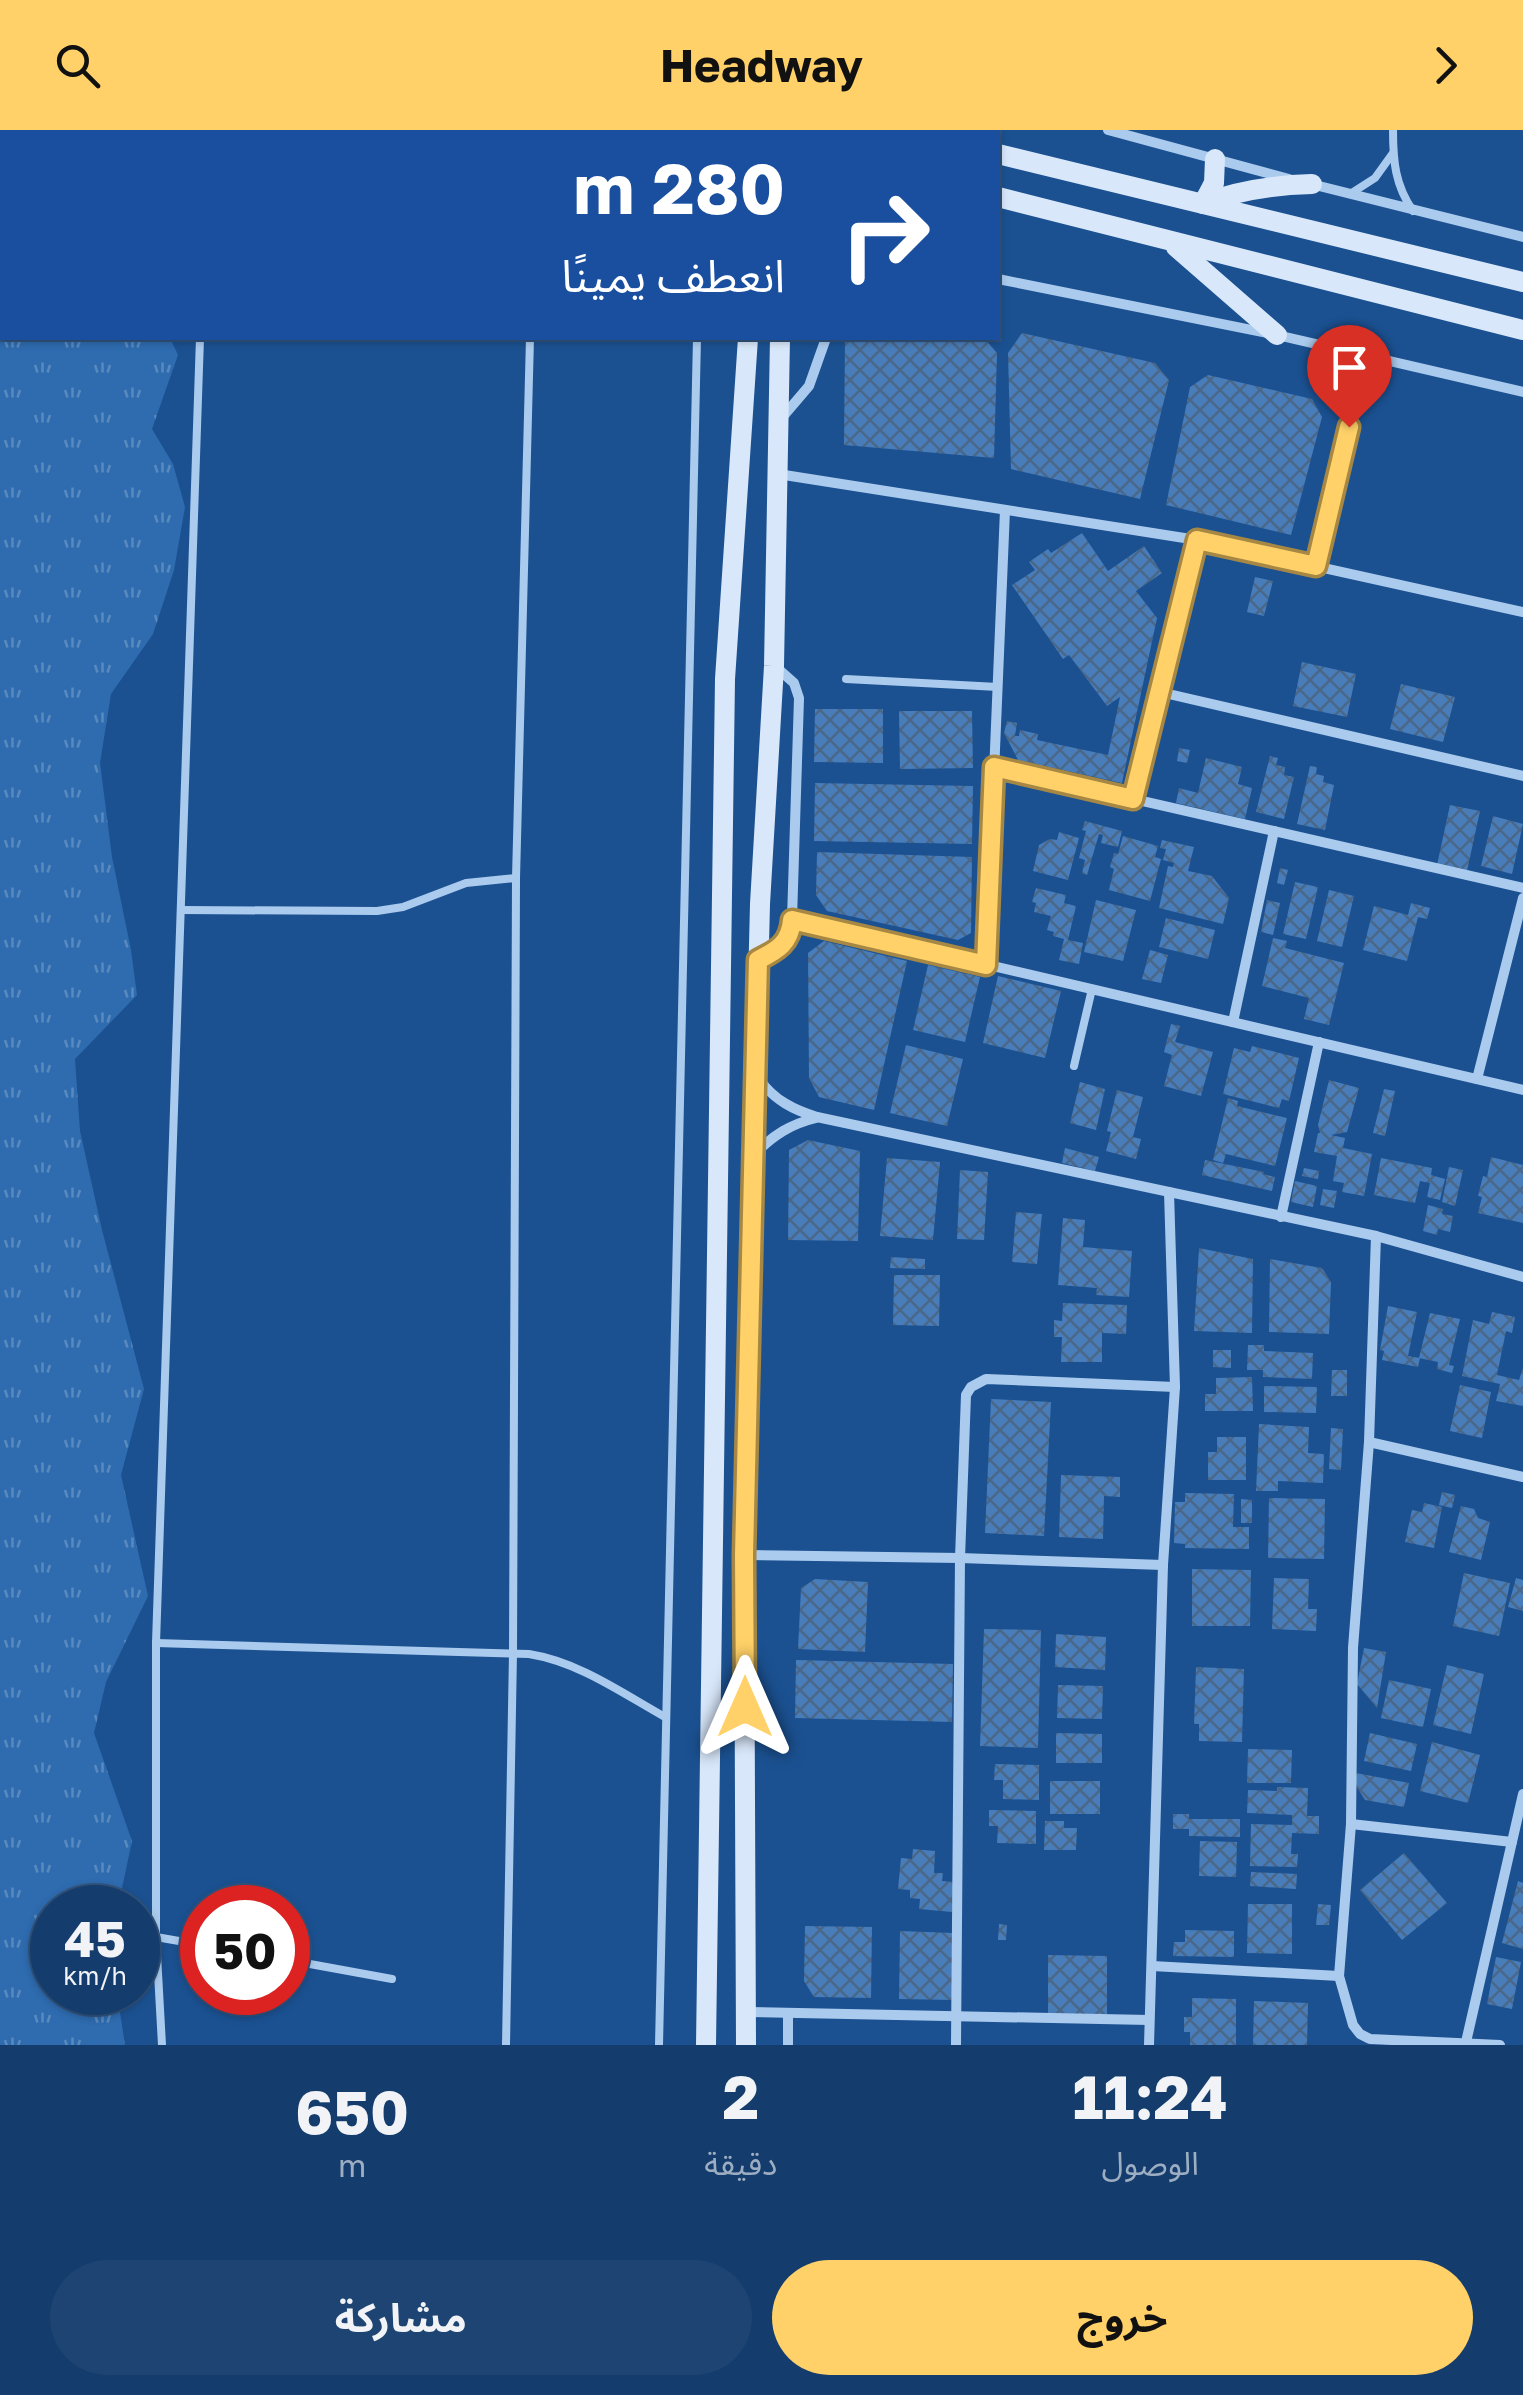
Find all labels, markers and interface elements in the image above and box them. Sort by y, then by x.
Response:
icon: search [50,38,105,93]
text: Headway [660,38,863,92]
icon: forward [1418,38,1473,93]
text: 280 m [573,145,785,229]
icon: right [820,170,950,300]
text: انعطف يمينًا [561,248,785,302]
pin [1307,325,1392,428]
icon: arrive [1322,340,1377,395]
position arrow [693,1655,797,1759]
speed limit sign: 50 [180,1885,310,2015]
text: 45 [64,1908,126,1968]
text: km/h [63,1960,127,1991]
text: 2 [723,2060,759,2132]
text: 11:24 [1073,2060,1228,2132]
text: 650 [295,2075,409,2147]
text: دقيقة [704,2144,777,2182]
text: الوصول [1101,2144,1199,2182]
text: m [338,2146,366,2184]
button: مشاركة [50,2260,752,2375]
button: خروج [772,2260,1473,2375]

